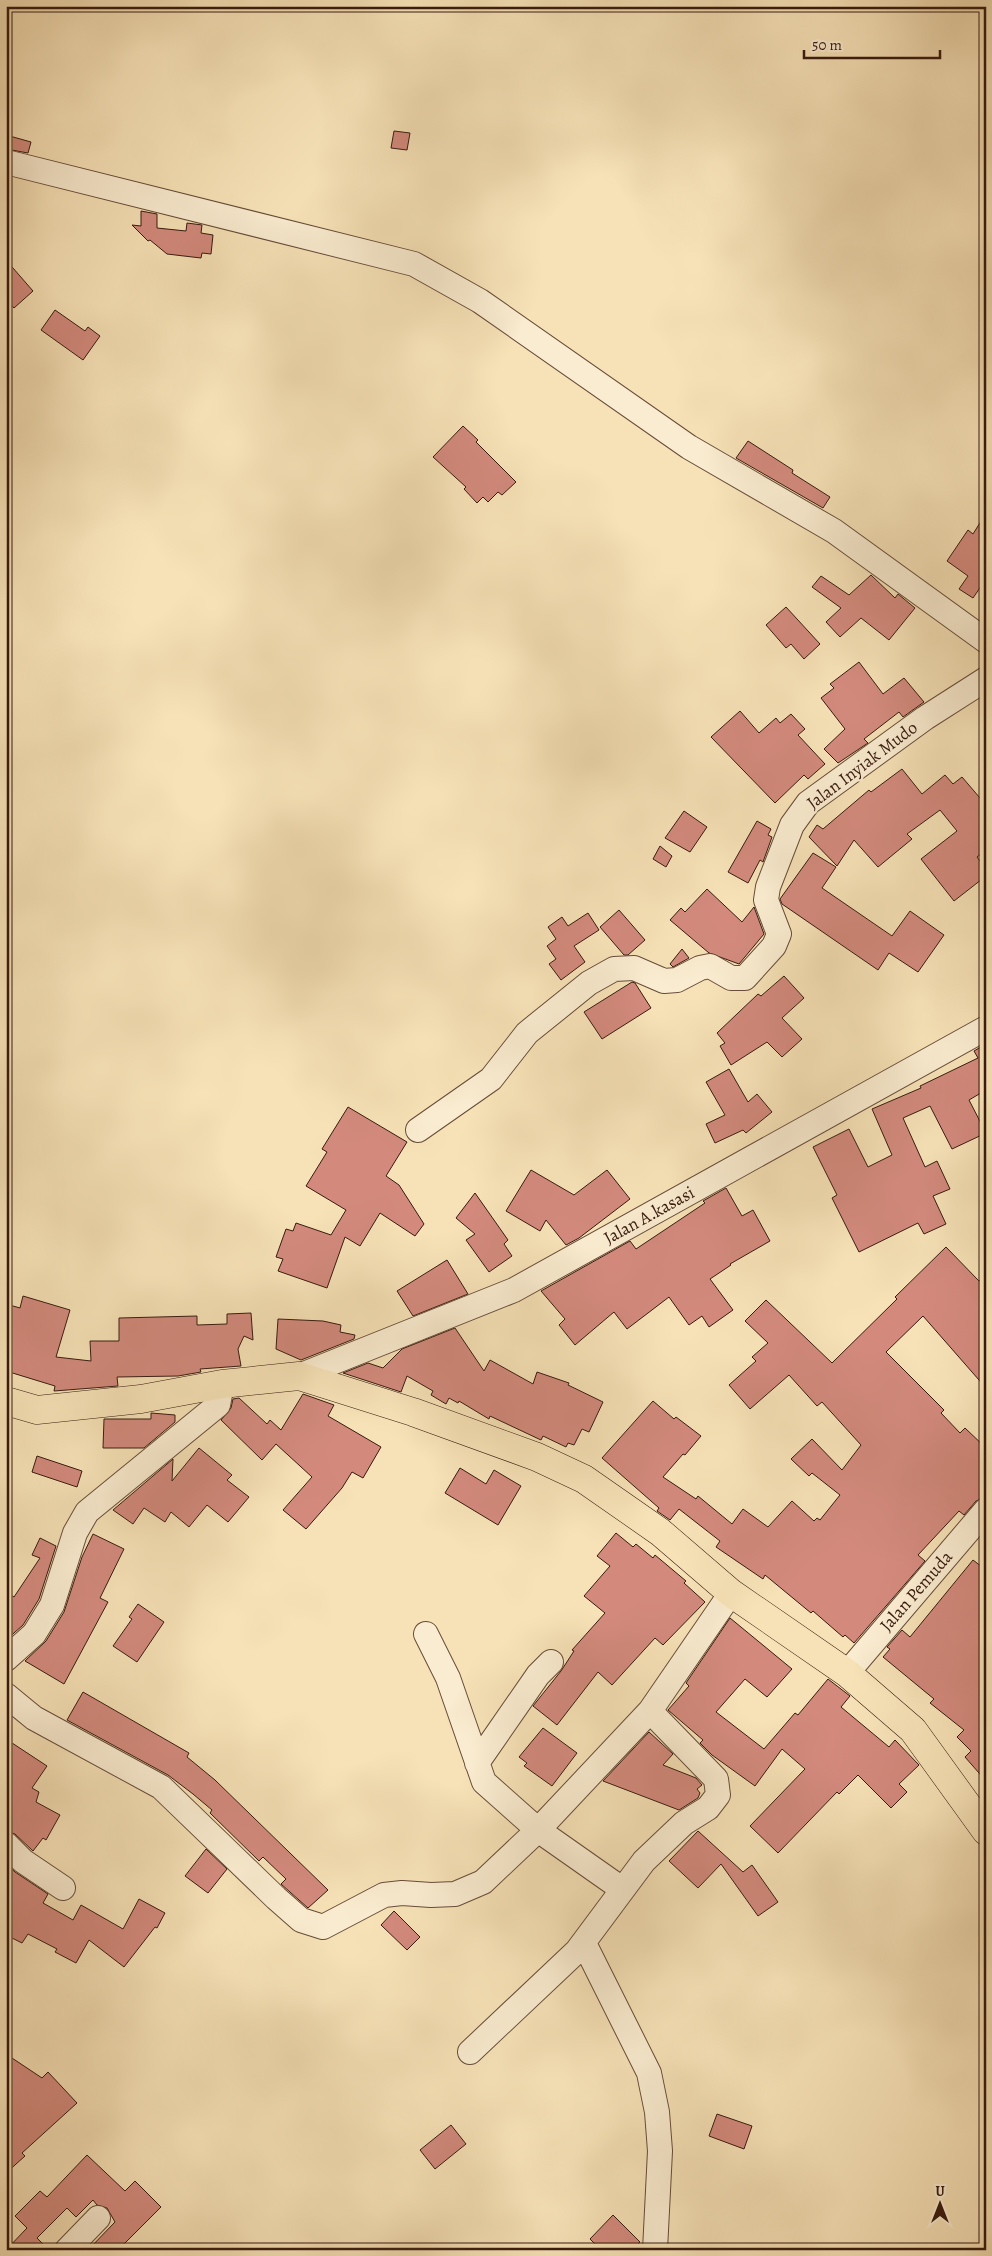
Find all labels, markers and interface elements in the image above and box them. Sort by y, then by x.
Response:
scale bar [804,28,941,60]
text: 50 m [812,35,842,55]
street label: Jalan Inyiak Mudo [802,715,922,815]
street label: Jalan A.kasasi [599,1180,699,1250]
street label: Jalan Pemuda [874,1545,958,1637]
north arrow [914,2178,964,2228]
text: U [935,2182,945,2201]

